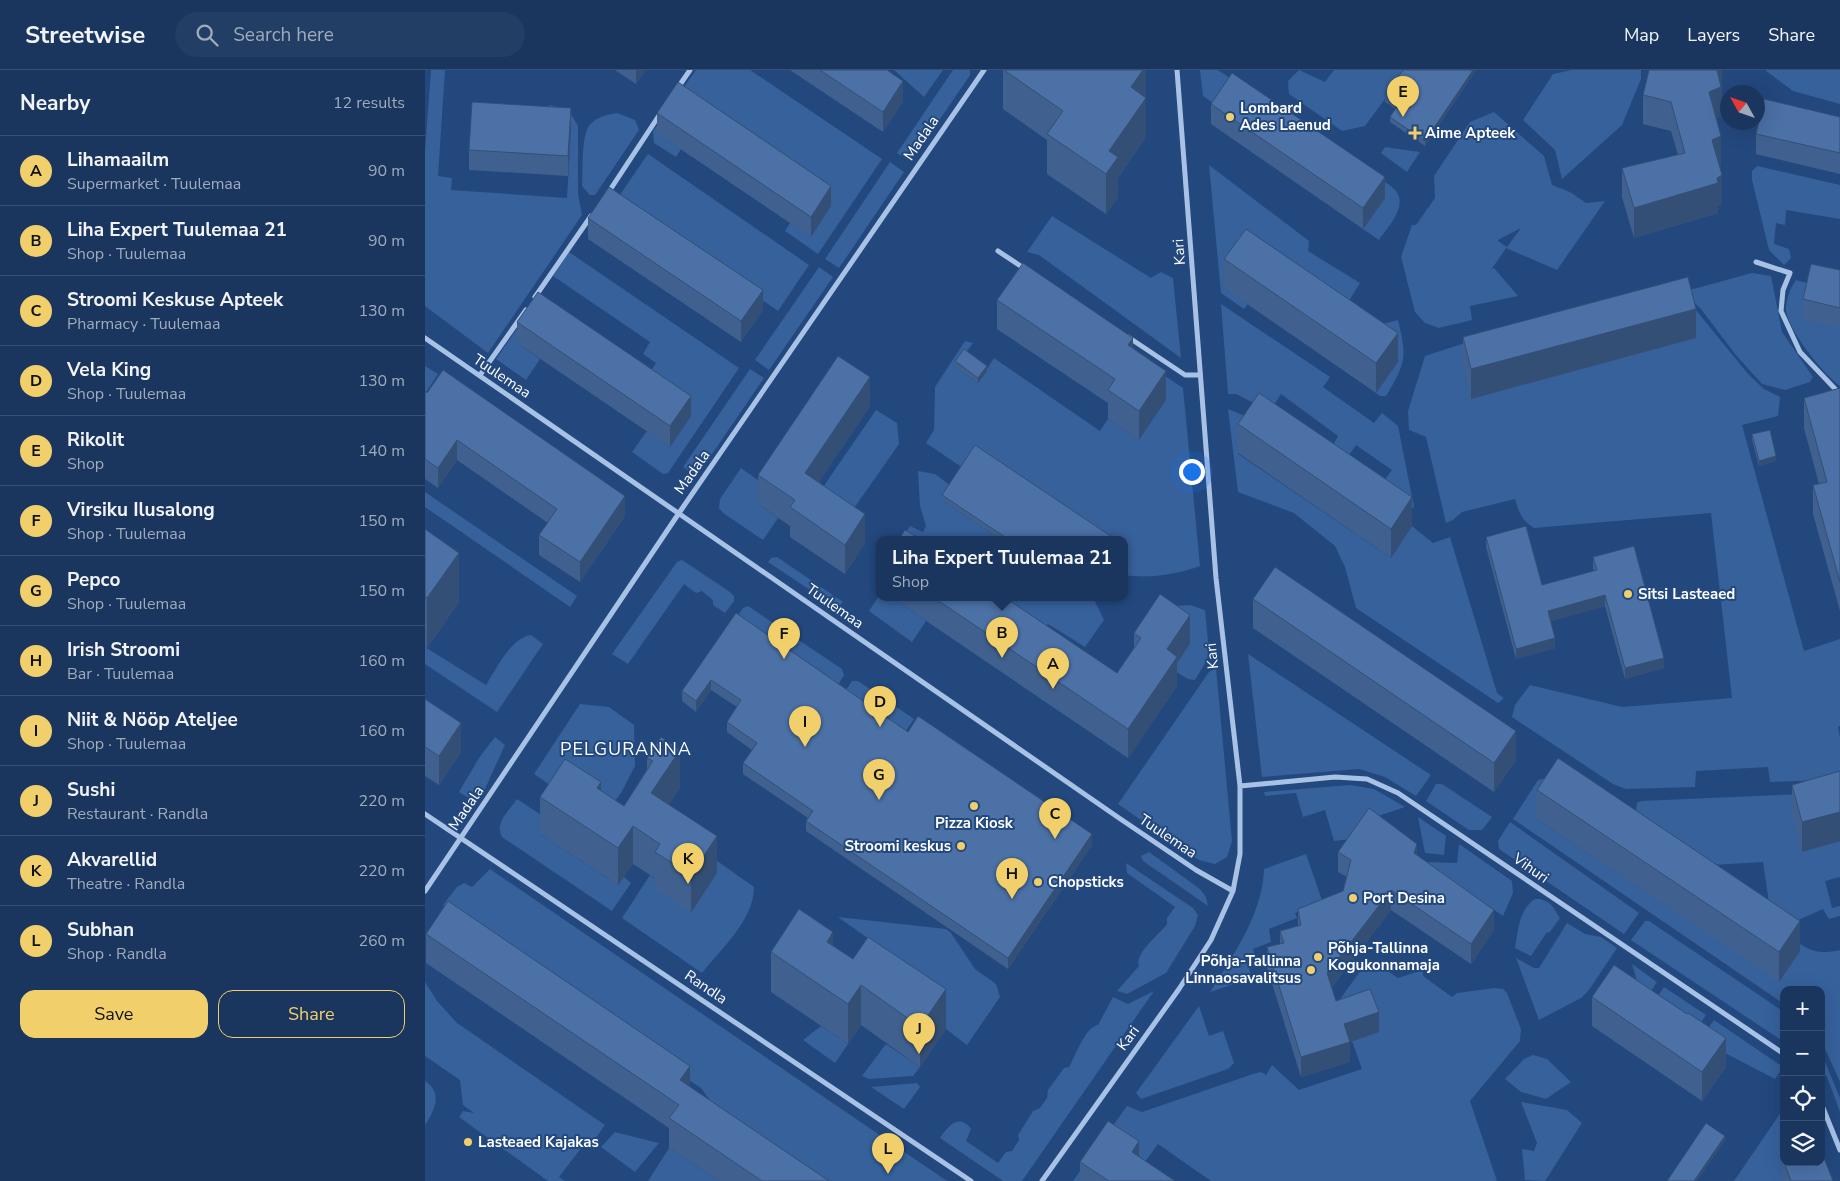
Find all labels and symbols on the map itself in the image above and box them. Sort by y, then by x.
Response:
pin: E [1387,76,1419,117]
north arrow [1720,85,1765,130]
place label: Lombard Ades Laenud [1240,98,1331,135]
marker: Lombard Ades Laenud [1224,111,1236,123]
street label: Madala [899,112,943,164]
place label: Aime Apteek [1425,123,1516,143]
marker: Aime Apteek [1409,127,1421,139]
street label: Kari [1168,238,1190,266]
street label: Tuulemaa [469,349,535,403]
street label: Madala [670,446,714,498]
your location [1179,459,1205,485]
street label: Tuulemaa [802,579,868,633]
place label: Sitsi Lasteaed [1638,584,1735,604]
marker: Sitsi Lasteaed [1622,588,1634,600]
pin: B [986,617,1018,658]
pin: F [768,618,800,659]
street label: Kari [1201,642,1223,670]
pin: A [1037,648,1069,689]
pin: D [864,686,896,727]
pin: I [789,706,821,747]
district label: PELGURANNA [560,737,692,761]
pin: G [863,759,895,800]
street label: Madala [444,782,488,834]
pin: C [1039,798,1071,839]
marker: Pizza Kiosk [968,800,980,812]
street label: Tuulemaa [1135,809,1201,863]
place label: Pizza Kiosk [935,813,1014,833]
place label: Stroomi keskus [844,836,951,856]
marker: Stroomi keskus [955,840,967,852]
pin: K [672,843,704,884]
street label: Vihuri [1508,848,1553,888]
pin: H [996,858,1028,899]
place label: Chopsticks [1048,872,1124,892]
marker: Chopsticks [1032,876,1044,888]
place label: Port Desina [1363,888,1445,908]
marker: Port Desina [1347,892,1359,904]
place label: Põhja-Tallinna Kogukonnamaja [1328,938,1440,975]
place label: Põhja-Tallinna Linnaosavalitsus [1185,951,1301,988]
marker: Põhja-Tallinna Kogukonnamaja [1312,951,1324,963]
marker: Põhja-Tallinna Linnaosavalitsus [1305,964,1317,976]
street label: Randla [681,965,731,1009]
pin: J [903,1013,935,1054]
street label: Kari [1112,1022,1144,1054]
place label: Lasteaed Kajakas [478,1132,599,1152]
pin: L [872,1133,904,1174]
marker: Lasteaed Kajakas [462,1136,474,1148]

